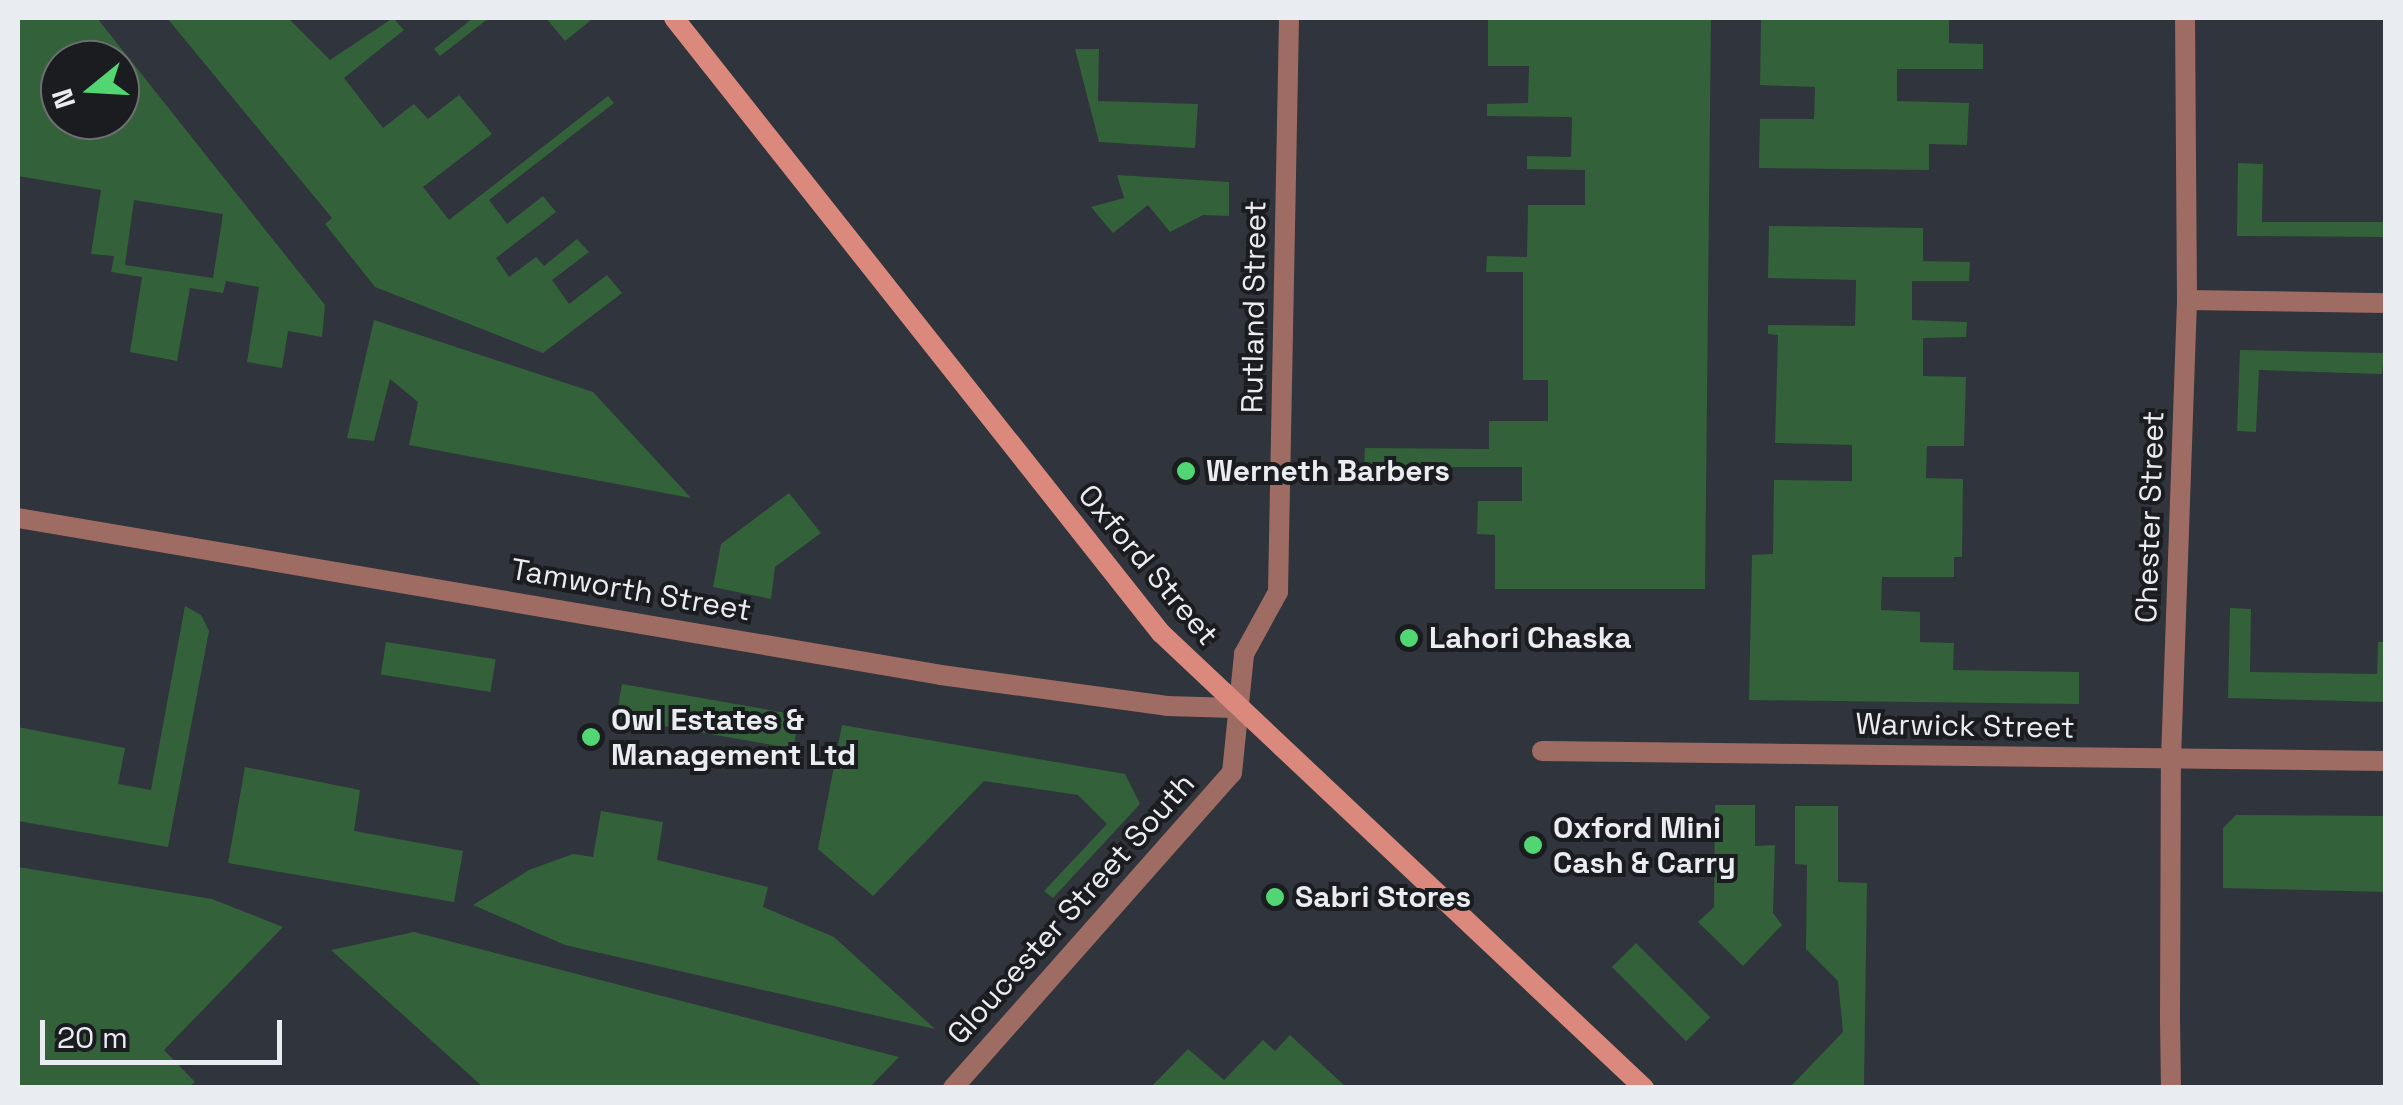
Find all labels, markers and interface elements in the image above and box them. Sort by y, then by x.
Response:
north arrow [40,40,140,140]
text: N [43,84,83,113]
street label: Rutland Street [1234,200,1274,414]
street label: Chester Street [2128,410,2172,624]
place label: Werneth Barbers [1206,453,1450,489]
marker: Werneth Barbers [1175,460,1197,482]
street label: Oxford Street [1070,477,1226,653]
street label: Tamworth Street [508,551,754,629]
place label: Lahori Chaska [1429,620,1632,656]
marker: Lahori Chaska [1398,627,1420,649]
place label: Owl Estates & Management Ltd [611,702,856,772]
street label: Warwick Street [1855,706,2075,746]
marker: Owl Estates & Management Ltd [580,726,602,748]
street label: Gloucester Street South [940,766,1202,1052]
place label: Oxford Mini Cash & Carry [1553,810,1736,880]
marker: Oxford Mini Cash & Carry [1522,834,1544,856]
place label: Sabri Stores [1295,879,1471,915]
marker: Sabri Stores [1264,886,1286,908]
scale bar [45,1000,288,1062]
text: 20 m [57,1018,128,1057]

